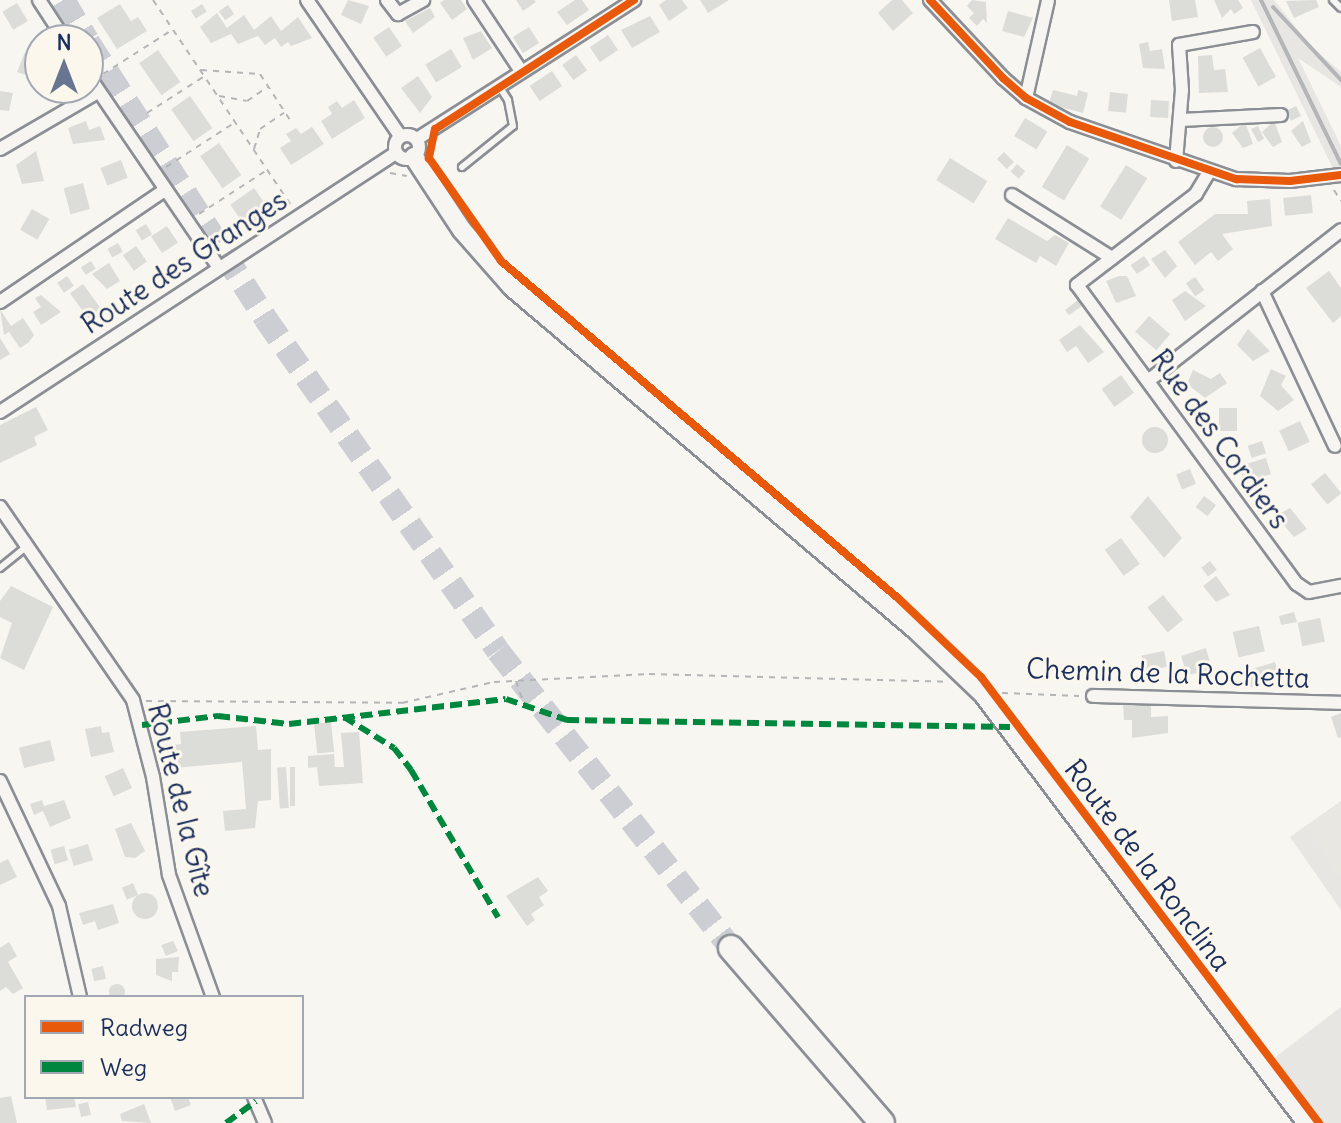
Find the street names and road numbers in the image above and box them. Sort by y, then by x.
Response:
street label: Route des Granges [75,183,293,341]
street label: Rue des Cordiers [1144,343,1296,535]
street label: Chemin de la Rochetta [1025,651,1311,695]
street label: Route de la Gîte [141,700,221,900]
street label: Route de la Ronclina [1058,753,1238,977]

